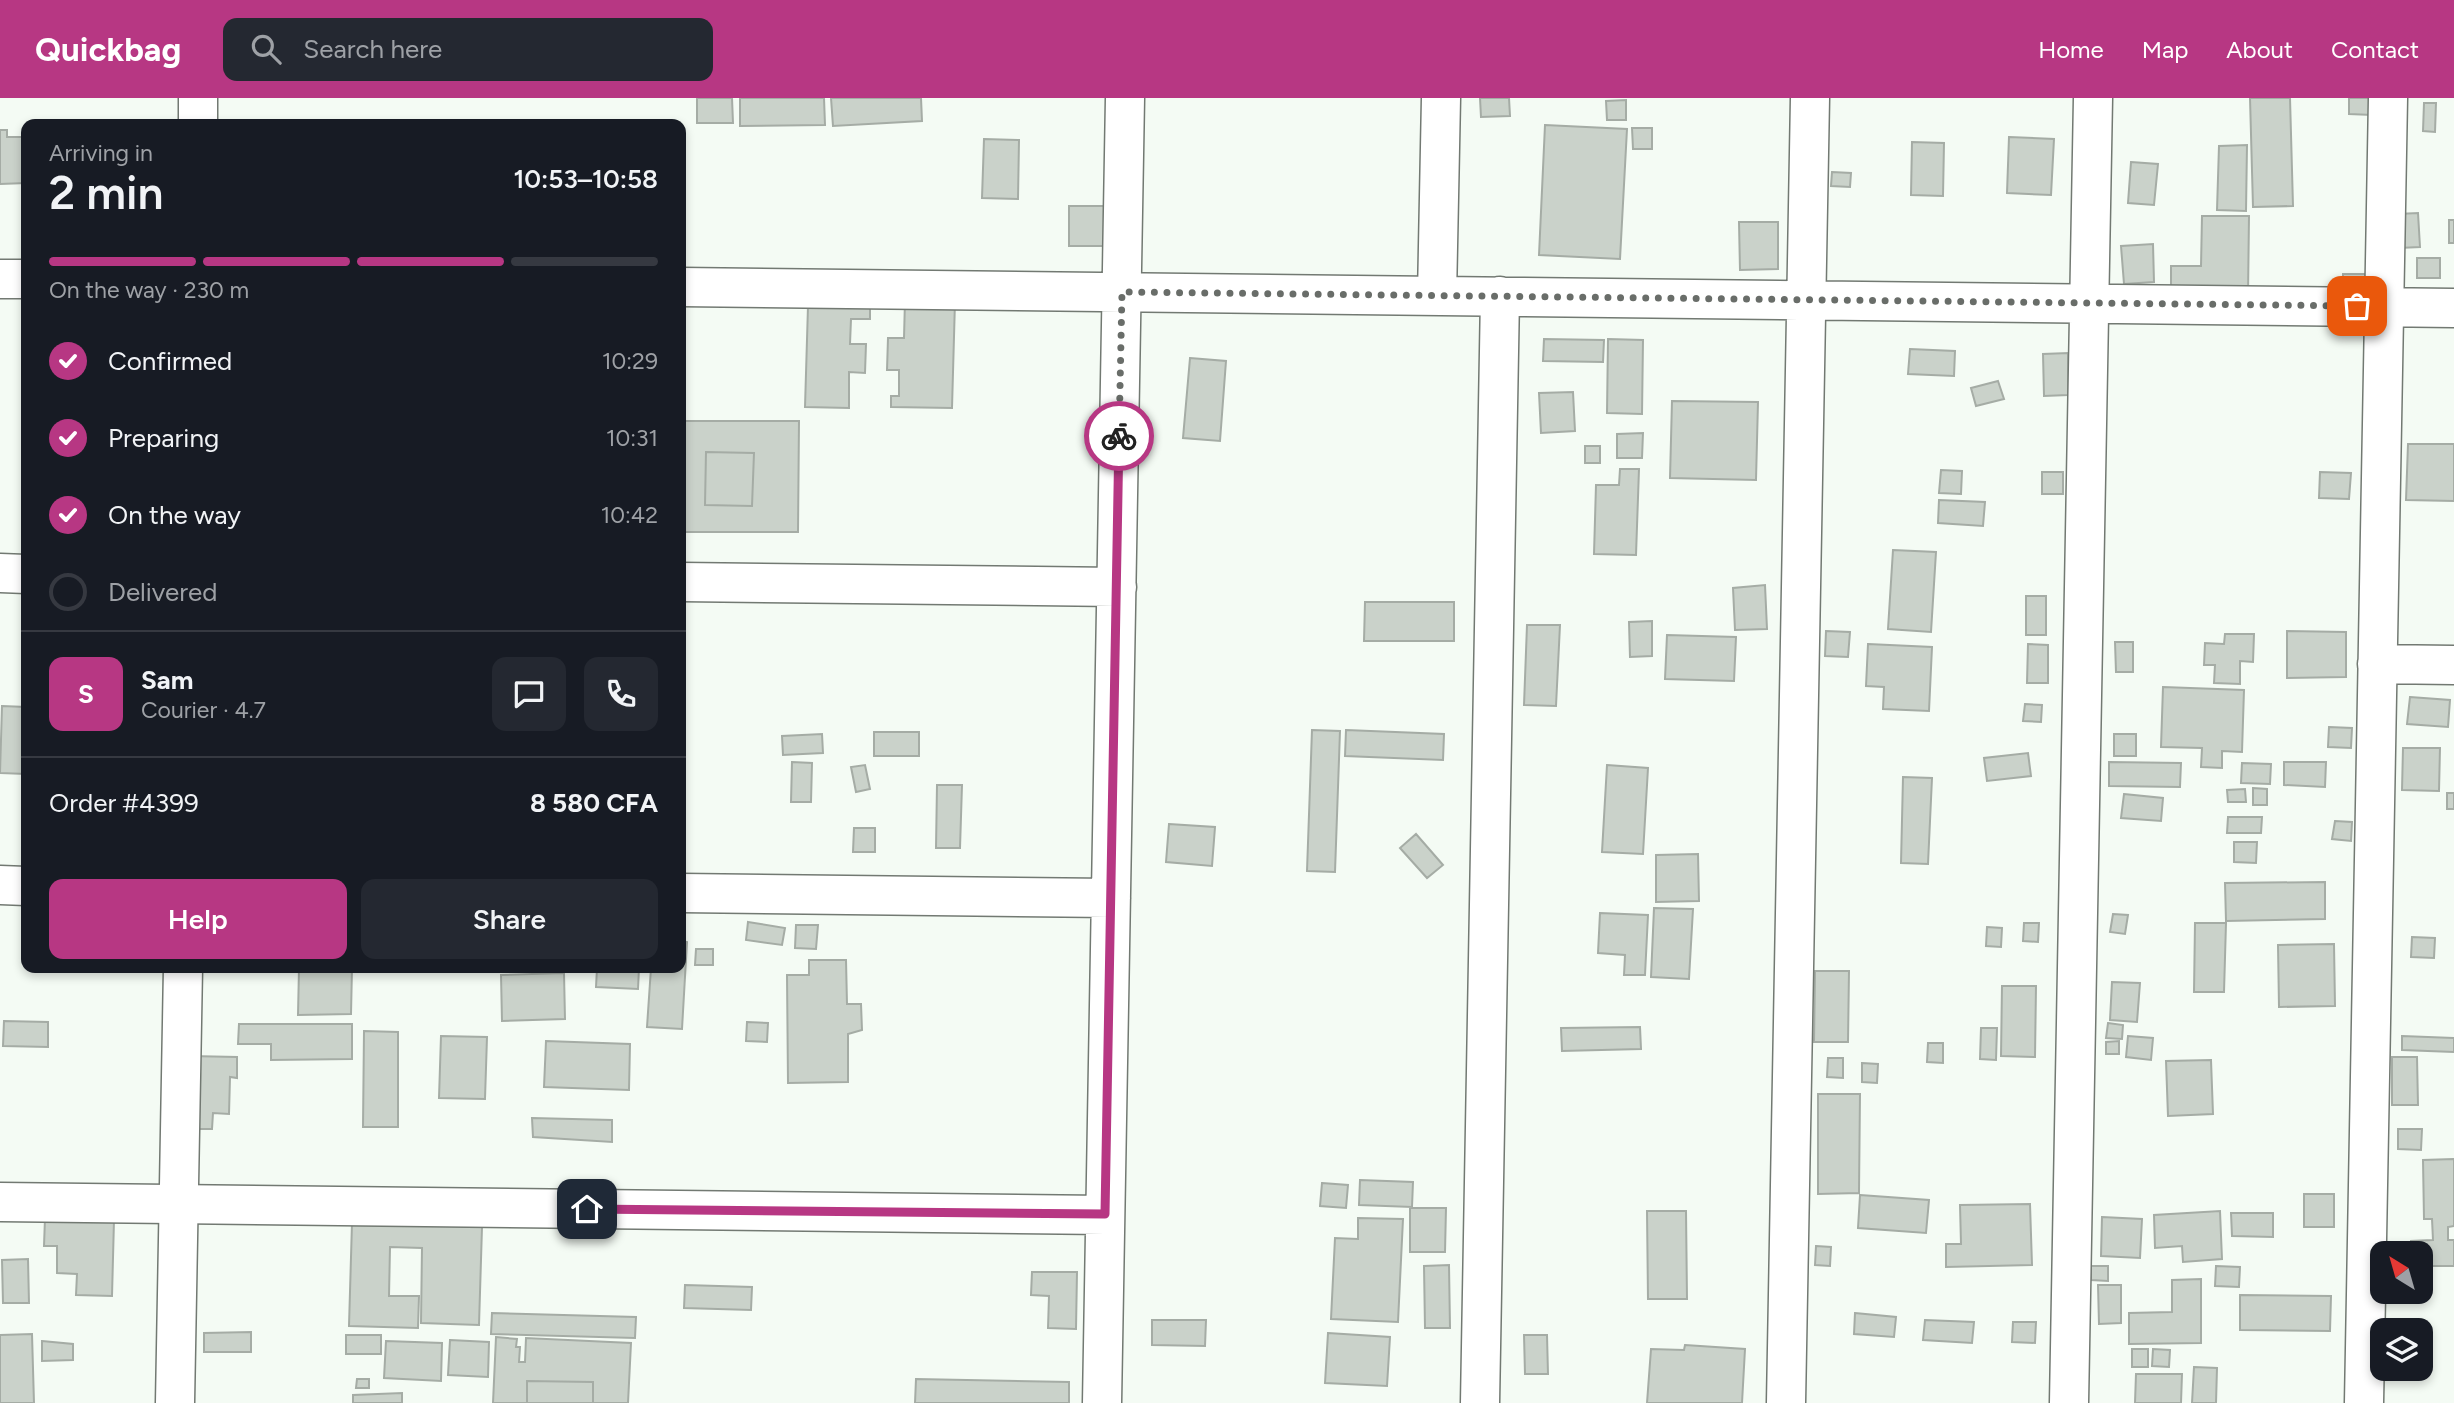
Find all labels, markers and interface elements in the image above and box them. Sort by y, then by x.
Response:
search box [223,18,713,81]
text: Quickbag [35,30,181,69]
icon: search [247,30,285,68]
text: Search here [303,33,442,65]
text: Home [2038,35,2104,64]
text: Map [2142,35,2188,64]
text: About [2226,35,2293,64]
text: Contact [2331,35,2419,64]
text: Arriving in [49,139,153,167]
text: 10:53–10:58 [513,163,658,195]
text: 2 min [49,165,164,221]
text: On the way · 230 m [49,276,249,304]
pin [2327,276,2387,336]
icon: bag [2338,287,2376,325]
icon: check [49,342,87,380]
text: Confirmed [108,345,232,377]
text: 10:29 [602,347,658,375]
courier [1084,401,1154,471]
icon: bike [1100,417,1138,455]
icon: check [49,419,87,457]
text: Preparing [108,422,219,454]
text: 10:31 [606,424,658,452]
icon: check [49,496,87,534]
text: On the way [108,499,241,531]
text: 10:42 [601,501,658,529]
text: Delivered [108,576,217,608]
button: chat [492,657,566,731]
button: phone [584,657,658,731]
text: Sam [141,664,193,696]
text: S [78,678,94,710]
text: Courier · 4.7 [141,696,266,724]
text: Order #4399 [49,787,199,819]
text: 8 580 CFA [530,787,658,819]
button: Help [49,879,347,959]
button: Share [361,879,658,959]
pin [557,1179,617,1239]
icon: home [568,1190,606,1228]
north arrow [2370,1241,2432,1304]
map controls [2370,1241,2433,1381]
button: layers [2370,1318,2433,1381]

